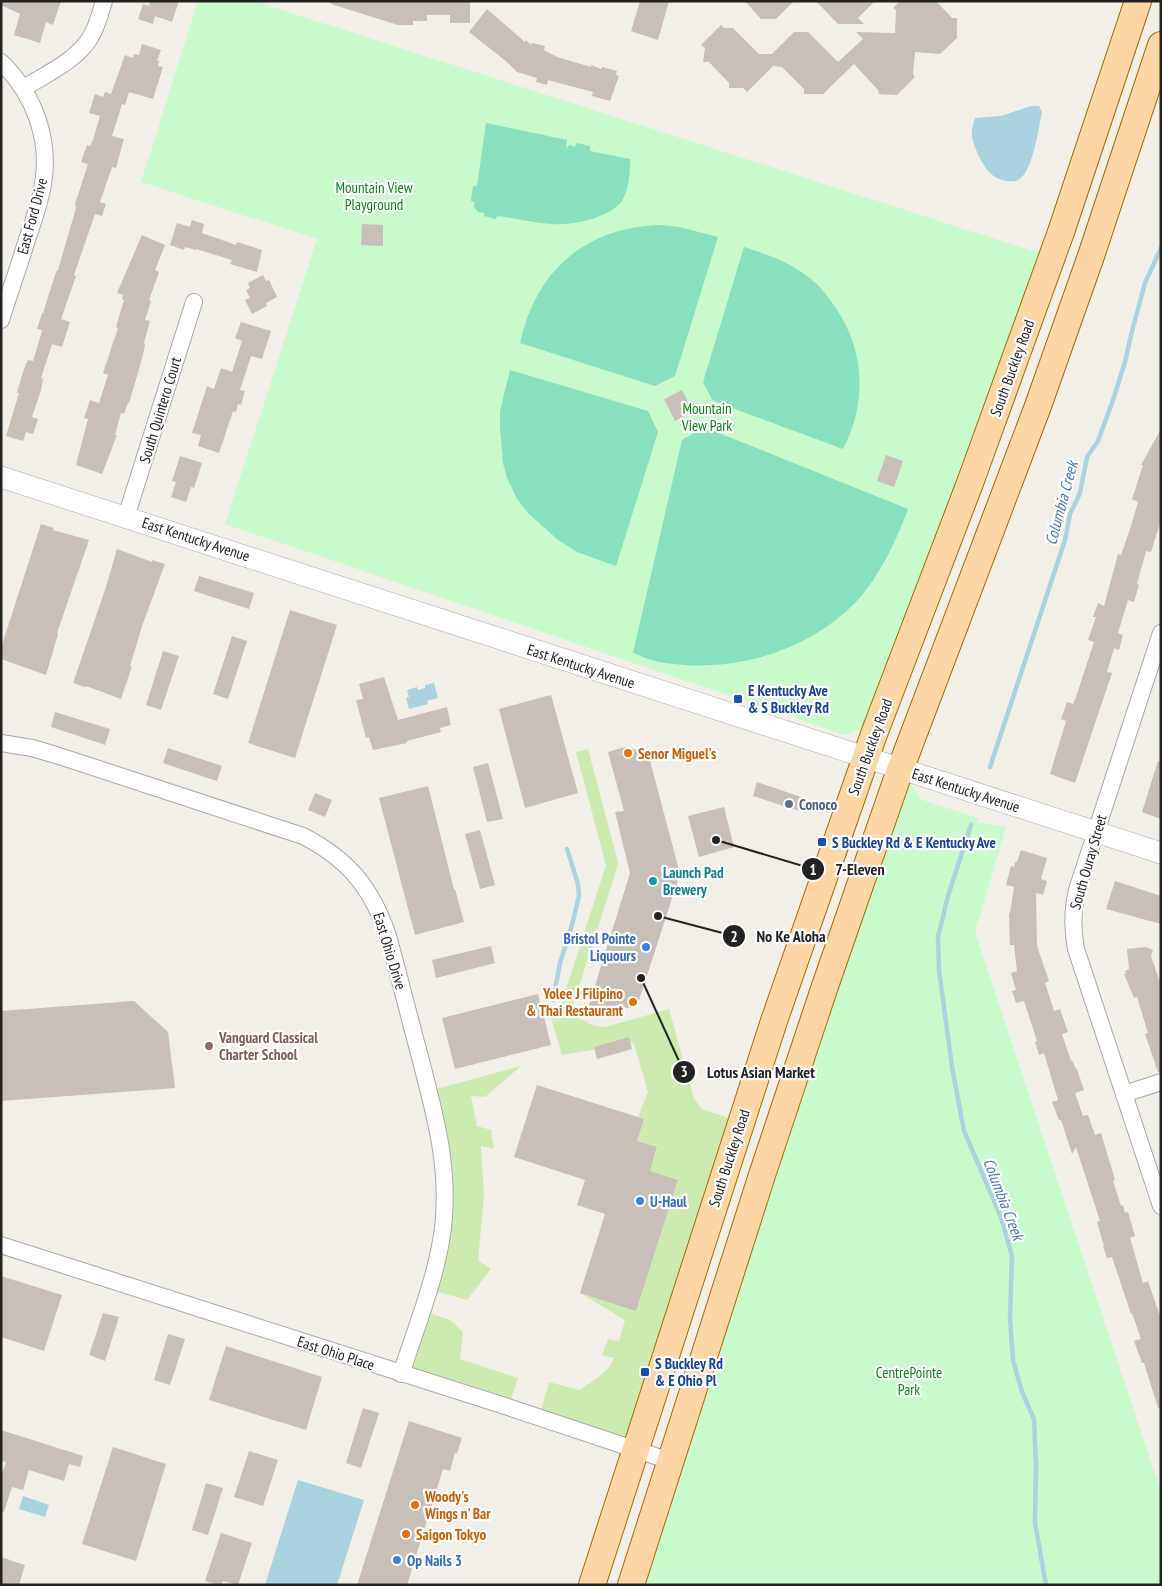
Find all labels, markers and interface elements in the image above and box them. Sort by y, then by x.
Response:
street label: East Ford Drive [13,176,51,256]
park label: Mountain View Playground [335,178,413,214]
street label: South Buckley Road [986,317,1038,419]
street label: South Quintero Court [135,355,185,465]
park label: Mountain View Park [681,399,732,435]
water label: Columbia Creek [1040,457,1082,547]
street label: East Kentucky Avenue [140,513,252,565]
street label: East Kentucky Avenue [525,640,637,692]
place label: E Kentucky Ave & S Buckley Rd [748,681,829,717]
marker: E Kentucky Ave & S Buckley Rd [732,693,744,705]
street label: South Buckley Road [844,696,896,798]
place label: Senor Miguel's [638,744,716,763]
marker: Senor Miguel's [622,747,634,759]
street label: East Kentucky Avenue [910,764,1022,816]
place label: Conoco [799,795,838,814]
marker: Conoco [783,798,795,810]
street label: South Ouray Street [1065,812,1111,912]
place label: S Buckley Rd & E Kentucky Ave [832,833,996,852]
marker: S Buckley Rd & E Kentucky Ave [816,836,828,848]
callout: 7-Eleven [800,854,895,885]
text: 7-Eleven [835,859,885,879]
text: 1 [809,860,817,879]
place label: Launch Pad Brewery [663,863,724,899]
marker: Launch Pad Brewery [647,875,659,887]
street label: East Ohio Drive [369,910,411,992]
callout: No Ke Aloha [721,921,836,952]
text: No Ke Aloha [756,926,826,946]
text: 2 [730,927,738,946]
place label: Bristol Pointe Liquours [564,929,636,965]
marker: Bristol Pointe Liquours [640,941,652,953]
place label: Yolee J Filipino & Thai Restaurant [526,984,624,1020]
marker: Yolee J Filipino & Thai Restaurant [627,996,639,1008]
place label: Vanguard Classical Charter School [218,1028,318,1064]
marker: Vanguard Classical Charter School [203,1040,215,1052]
callout: Lotus Asian Market [671,1056,825,1087]
text: 3 [680,1062,688,1081]
text: Lotus Asian Market [707,1062,815,1082]
street label: South Buckley Road [704,1107,754,1209]
water label: Columbia Creek [979,1155,1029,1244]
place label: U-Haul [650,1192,687,1211]
marker: U-Haul [634,1195,646,1207]
street label: East Ohio Place [295,1332,377,1374]
place label: S Buckley Rd & E Ohio Pl [655,1354,723,1390]
park label: CentrePointe Park [876,1363,942,1399]
marker: S Buckley Rd & E Ohio Pl [639,1366,651,1378]
place label: Woody's Wings n' Bar [424,1487,491,1523]
marker: Woody's Wings n' Bar [409,1499,421,1511]
place label: Saigon Tokyo [416,1525,486,1544]
marker: Saigon Tokyo [400,1528,412,1540]
place label: Op Nails 3 [407,1551,462,1570]
marker: Op Nails 3 [391,1554,403,1566]

